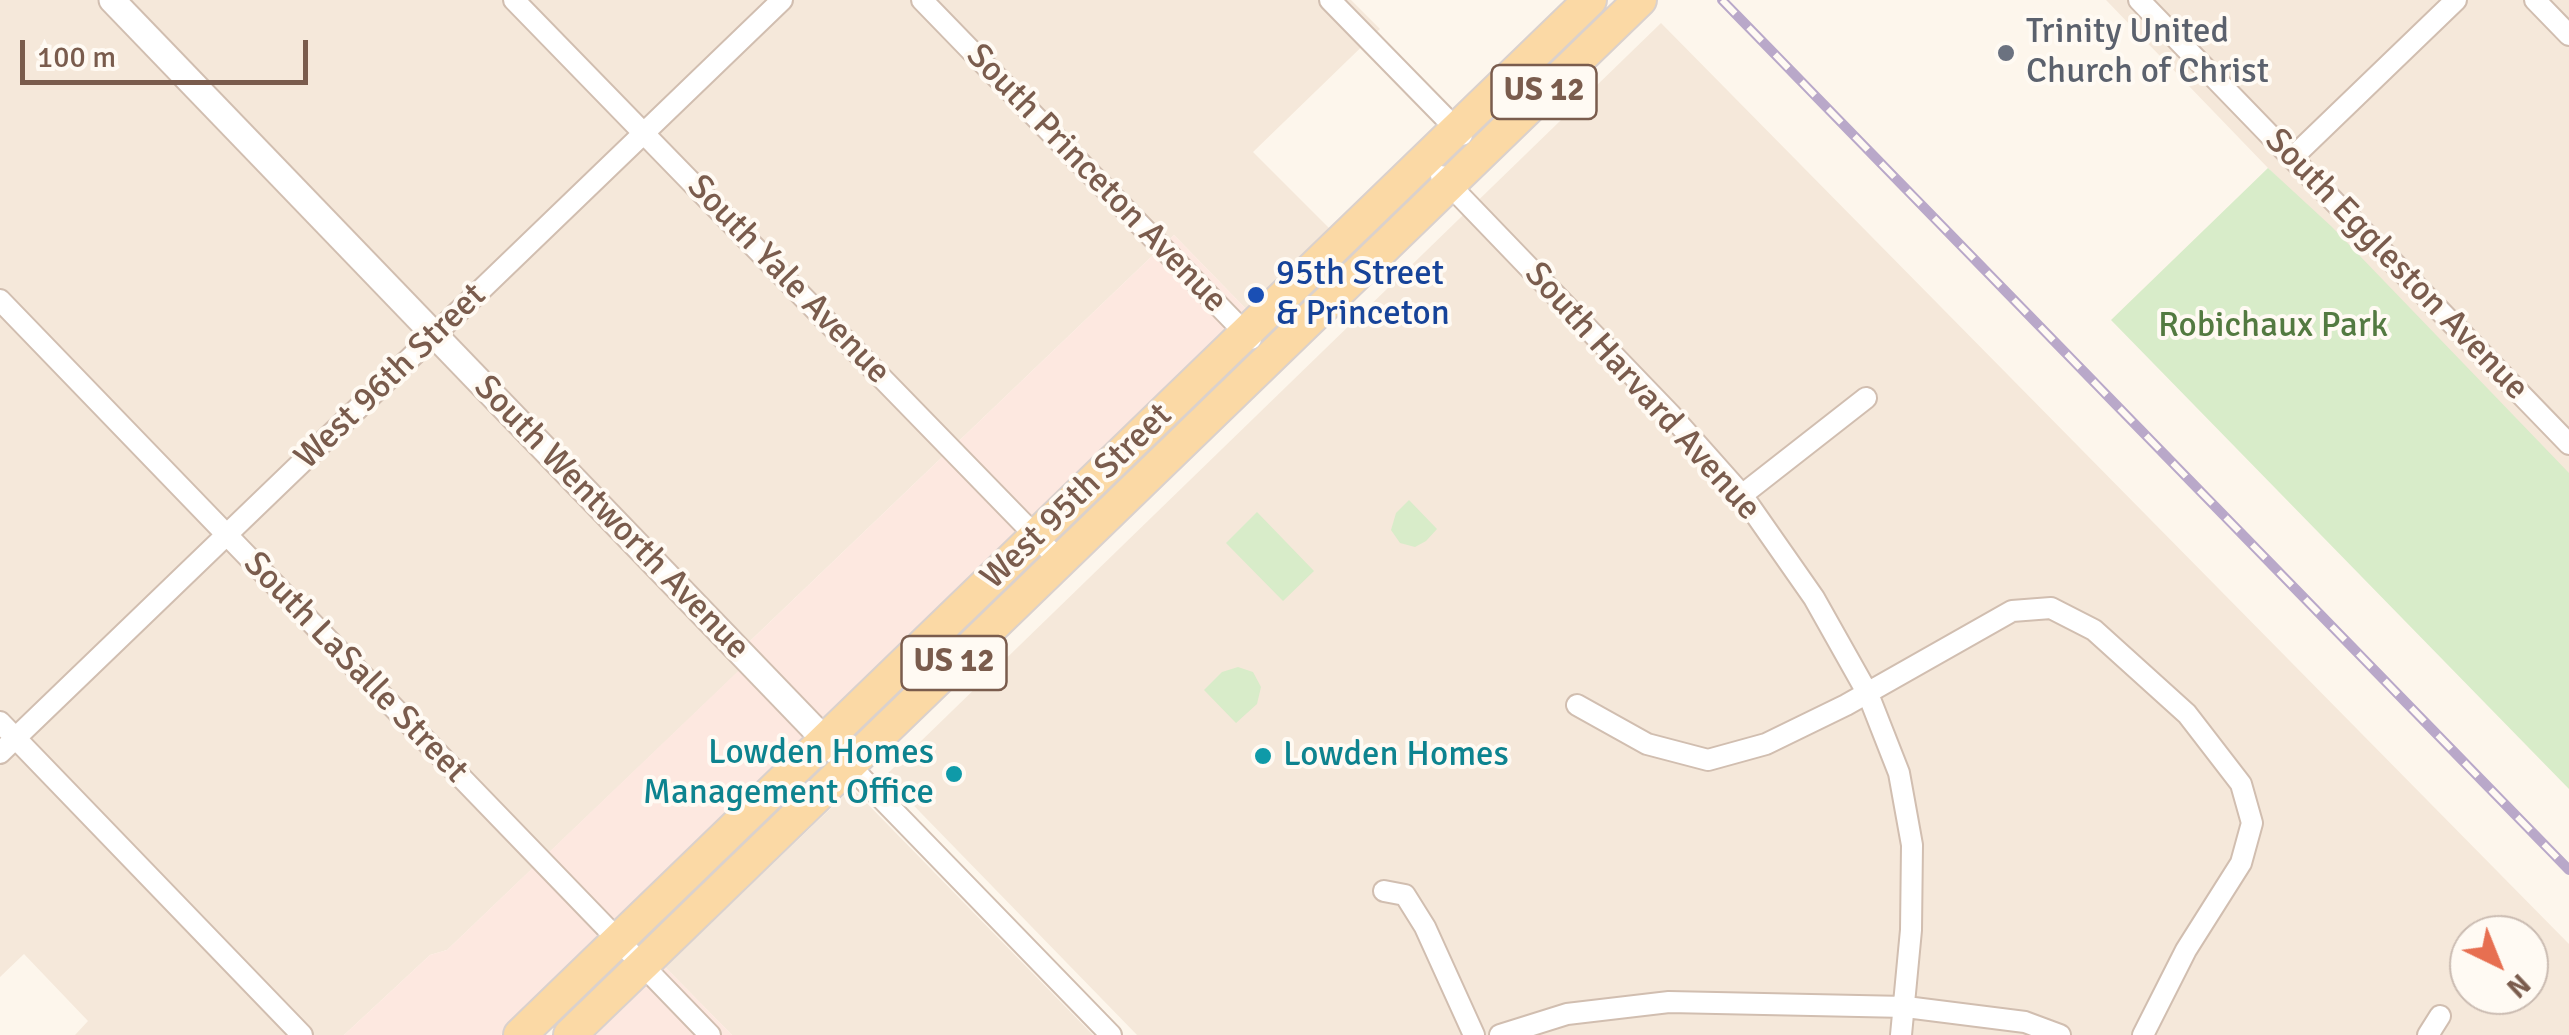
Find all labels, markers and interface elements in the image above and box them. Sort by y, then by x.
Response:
place label: Trinity United Church of Christ [2026,12,2269,94]
scale bar [25,20,312,82]
street label: South Princeton Avenue [957,36,1235,322]
text: 100 m [37,39,116,76]
marker: Trinity United Church of Christ [1995,42,2017,64]
road number: US 12 [1492,65,1596,119]
street label: South Eggleston Avenue [2255,120,2537,410]
street label: South Yale Avenue [678,167,898,393]
place label: 95th Street & Princeton [1276,254,1450,336]
street label: South Harvard Avenue [1515,254,1769,530]
street label: West 96th Street [287,275,495,479]
marker: 95th Street & Princeton [1245,284,1267,306]
park label: Robichaux Park [2158,306,2388,348]
street label: South Wentworth Avenue [464,367,758,669]
street label: West 95th Street [973,395,1181,599]
street label: South LaSalle Street [234,544,476,792]
road number: US 12 [902,636,1006,690]
place label: Lowden Homes Management Office [643,733,934,815]
place label: Lowden Homes [1283,735,1509,777]
marker: Lowden Homes [1252,745,1274,767]
marker: Lowden Homes Management Office [943,763,965,785]
north arrow [2449,915,2549,1015]
text: N [2499,966,2537,1005]

